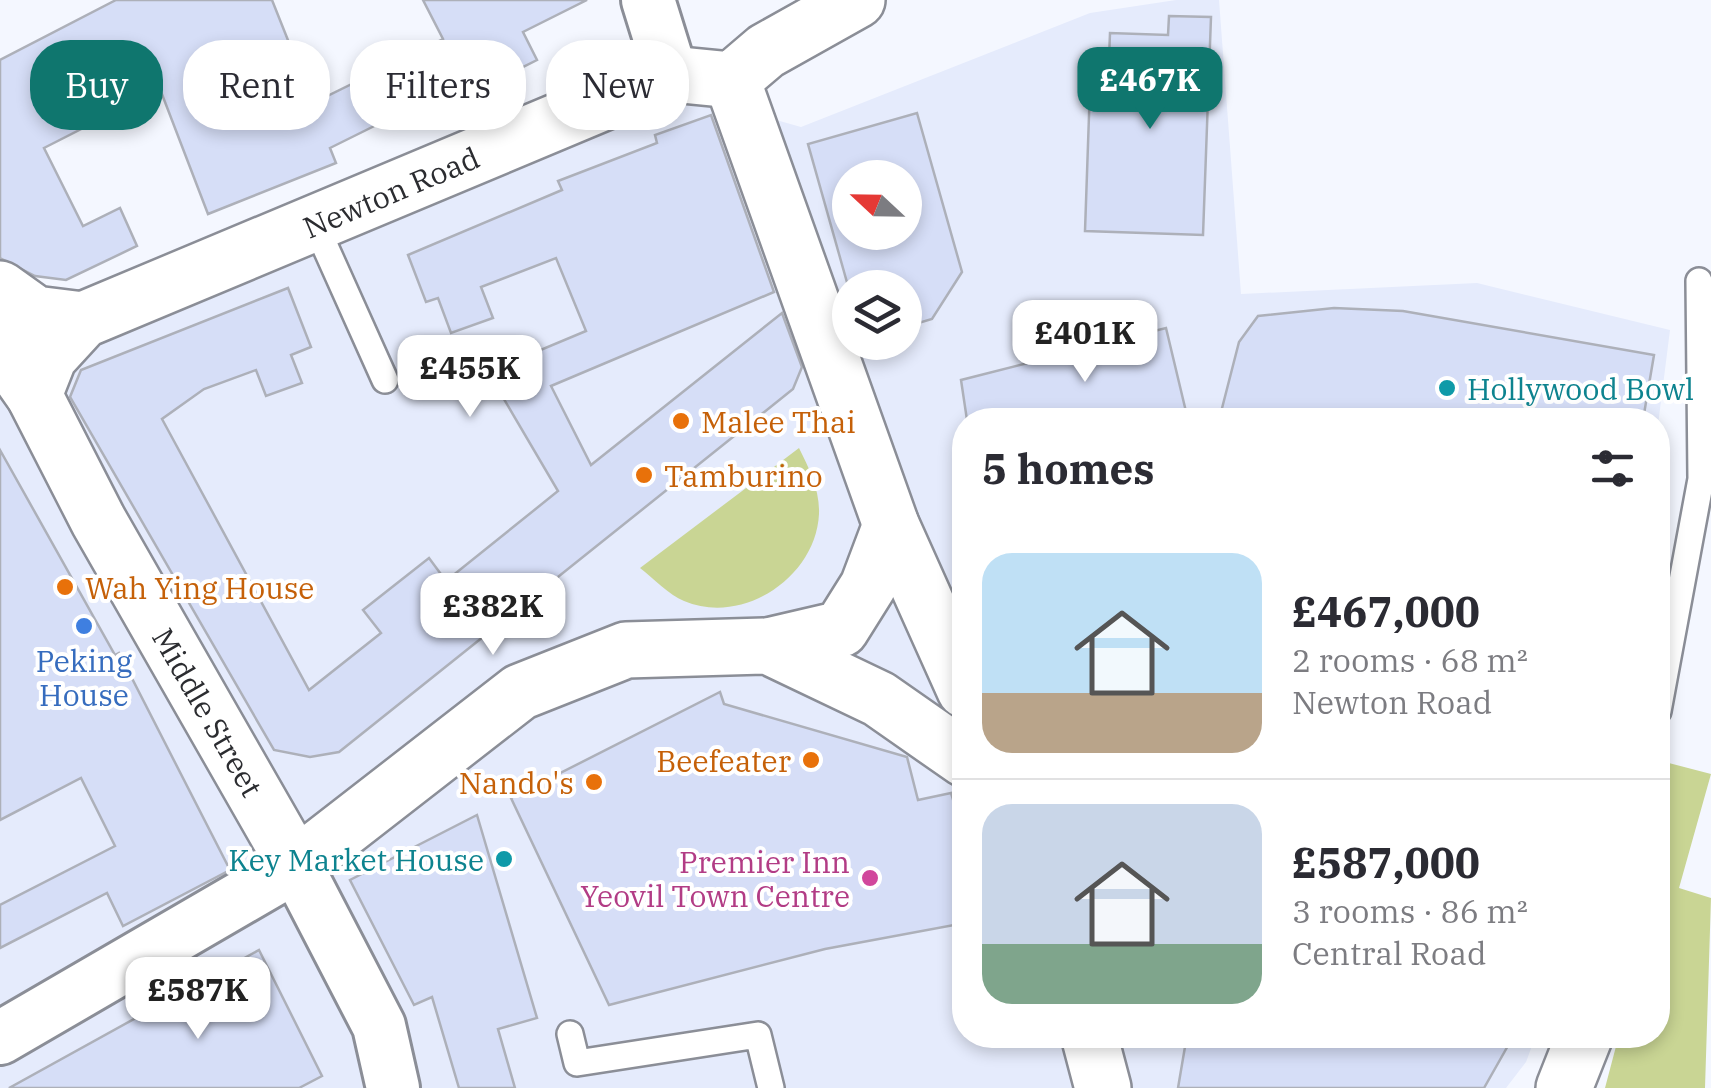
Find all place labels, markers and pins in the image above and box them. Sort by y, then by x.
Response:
pin: £467K [1080,47,1220,132]
pin: £401K [1015,300,1155,385]
pin: £455K [400,335,540,420]
place label: Hollywood Bowl [1467,369,1694,408]
marker: Hollywood Bowl [1436,377,1458,399]
place label: Malee Thai [701,402,856,441]
marker: Malee Thai [670,410,692,432]
place label: Tamburino [664,456,823,495]
marker: Tamburino [633,464,655,486]
place label: Wah Ying House [85,568,314,607]
pin: £382K [423,573,563,658]
marker: Wah Ying House [54,576,76,598]
marker: Peking House [73,615,95,637]
place label: Peking House [36,641,132,714]
place label: Beefeater [656,741,791,780]
marker: Beefeater [800,749,822,771]
place label: Nando's [459,763,574,802]
marker: Nando's [583,771,605,793]
place label: Key Market House [228,840,484,879]
place label: Premier Inn Yeovil Town Centre [580,842,850,915]
marker: Key Market House [493,848,515,870]
marker: Premier Inn Yeovil Town Centre [859,867,881,889]
pin: £587K [128,957,268,1042]

